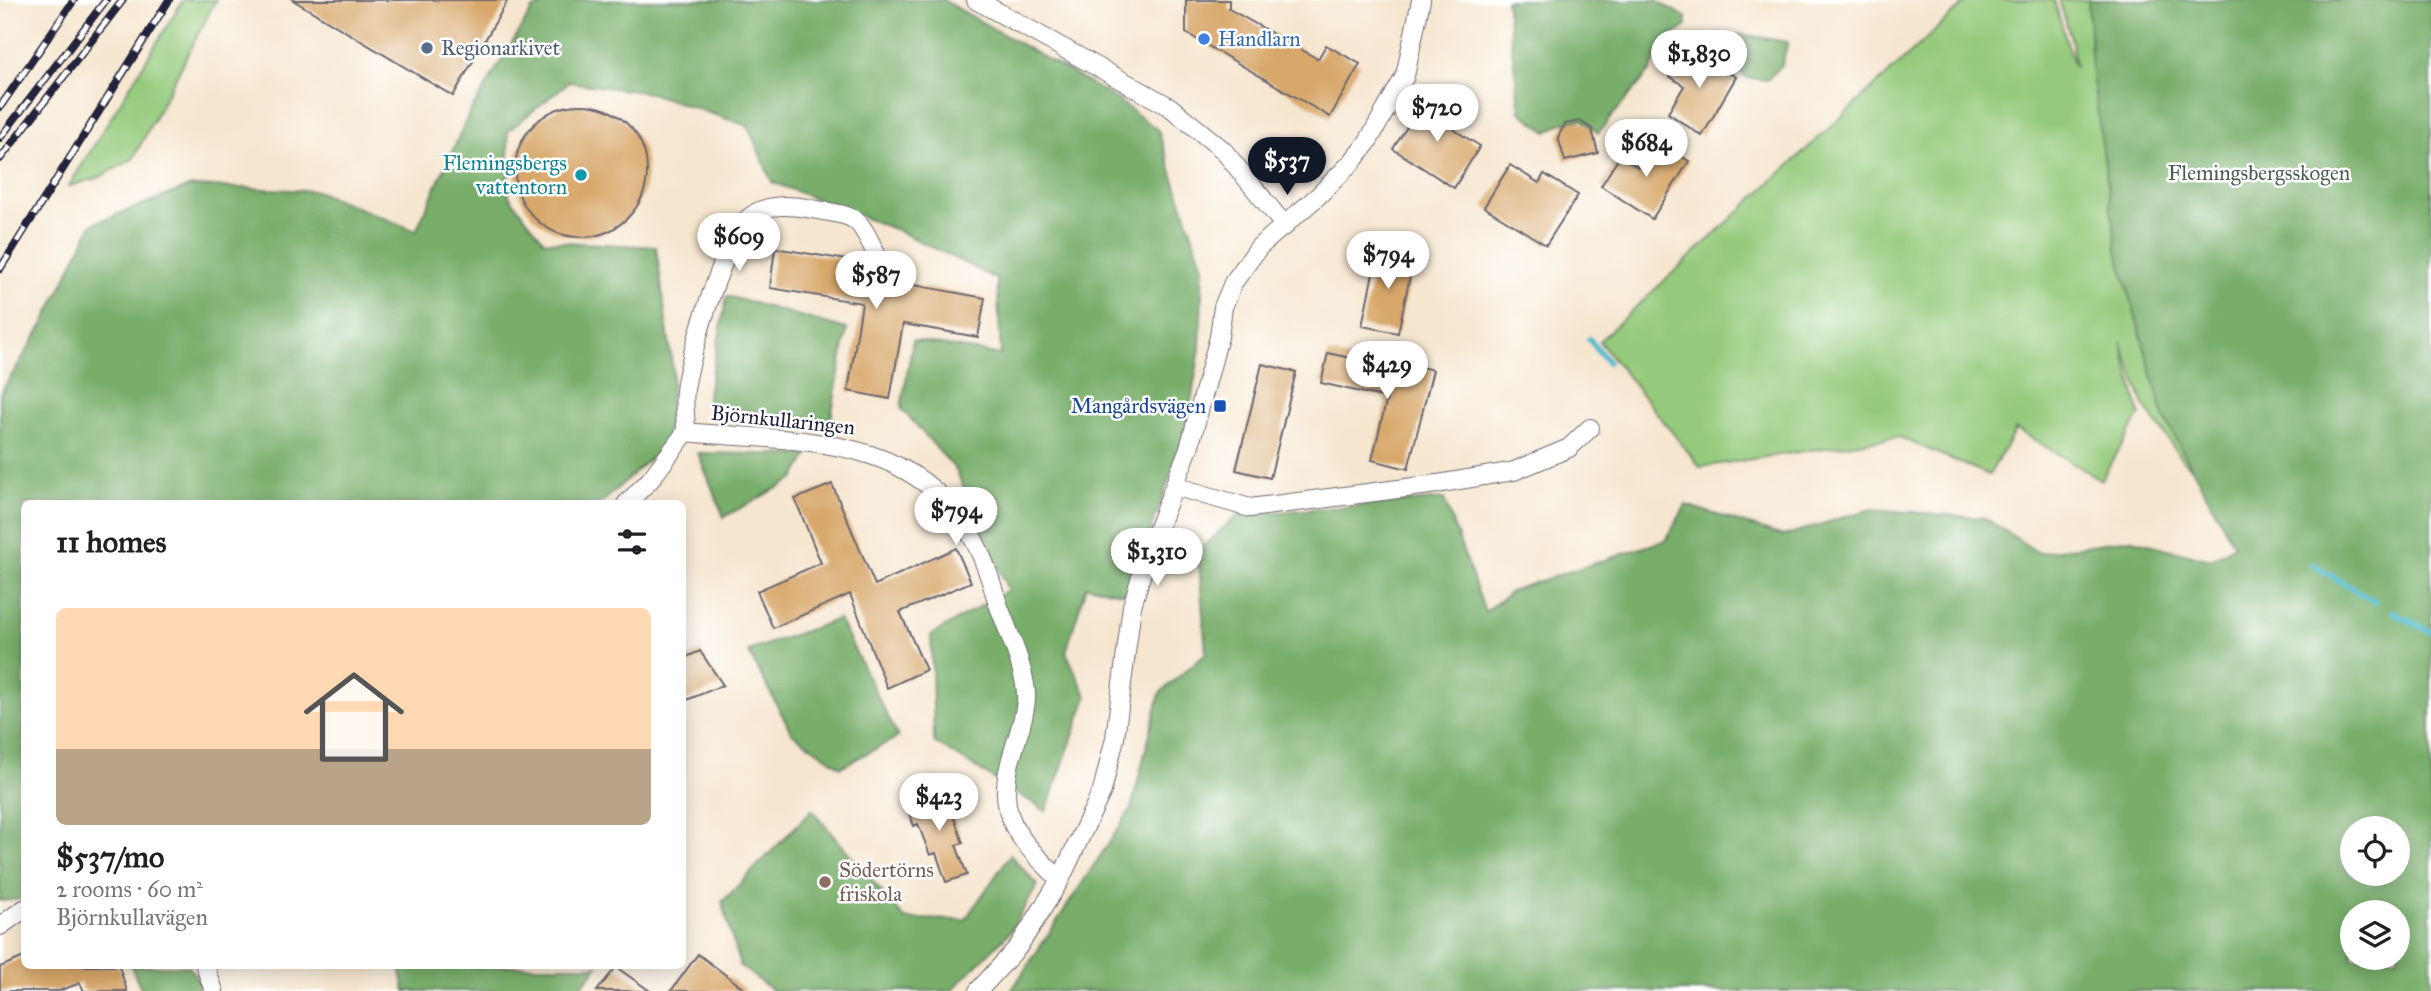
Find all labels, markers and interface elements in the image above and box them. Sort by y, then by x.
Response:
place label: Handlarn [1218,26,1301,52]
marker: Handlarn [1196,31,1212,47]
pin: $1,830 [1642,31,1756,90]
place label: Regionarkivet [441,35,560,61]
text: $1,830 [1667,39,1731,67]
marker: Regionarkivet [419,40,435,56]
pin: $720 [1396,85,1478,144]
text: $720 [1412,93,1462,121]
pin: $684 [1605,120,1687,179]
text: $684 [1621,128,1671,156]
pin: $537 [1246,138,1328,197]
text: $537 [1264,146,1310,174]
place label: Flemingsbergs vattentorn [442,150,567,200]
park label: Flemingsbergsskogen [2168,160,2350,186]
marker: Flemingsbergs vattentorn [573,167,589,183]
pin: $609 [698,214,780,273]
text: $609 [713,222,765,250]
pin: $794 [1347,232,1429,291]
text: $794 [1362,240,1414,268]
pin: $587 [835,252,917,311]
text: $587 [852,260,901,288]
pin: $429 [1346,342,1428,401]
text: $429 [1362,350,1412,378]
place label: Mangårdsvägen [1071,393,1206,419]
marker: Mangårdsvägen [1212,398,1228,414]
street label: Björnkullaringen [710,399,856,441]
pin: $794 [915,488,997,547]
text: $794 [930,496,982,524]
icon: filters [613,523,651,561]
text: 11 homes [56,524,167,560]
pin: $1,310 [1100,528,1214,588]
text: $1,310 [1127,537,1187,565]
icon: home [291,654,417,780]
pin: $423 [898,774,980,833]
text: $423 [915,782,963,810]
map controls [2340,816,2410,970]
button: locate [2340,816,2410,886]
text: $537/mo [56,839,164,875]
place label: Södertörns friskola [839,857,934,907]
marker: Södertörns friskola [817,874,833,890]
text: 2 rooms · 60 m² [56,875,203,903]
button: layers [2340,900,2410,970]
text: Björnkullavägen [56,903,208,931]

